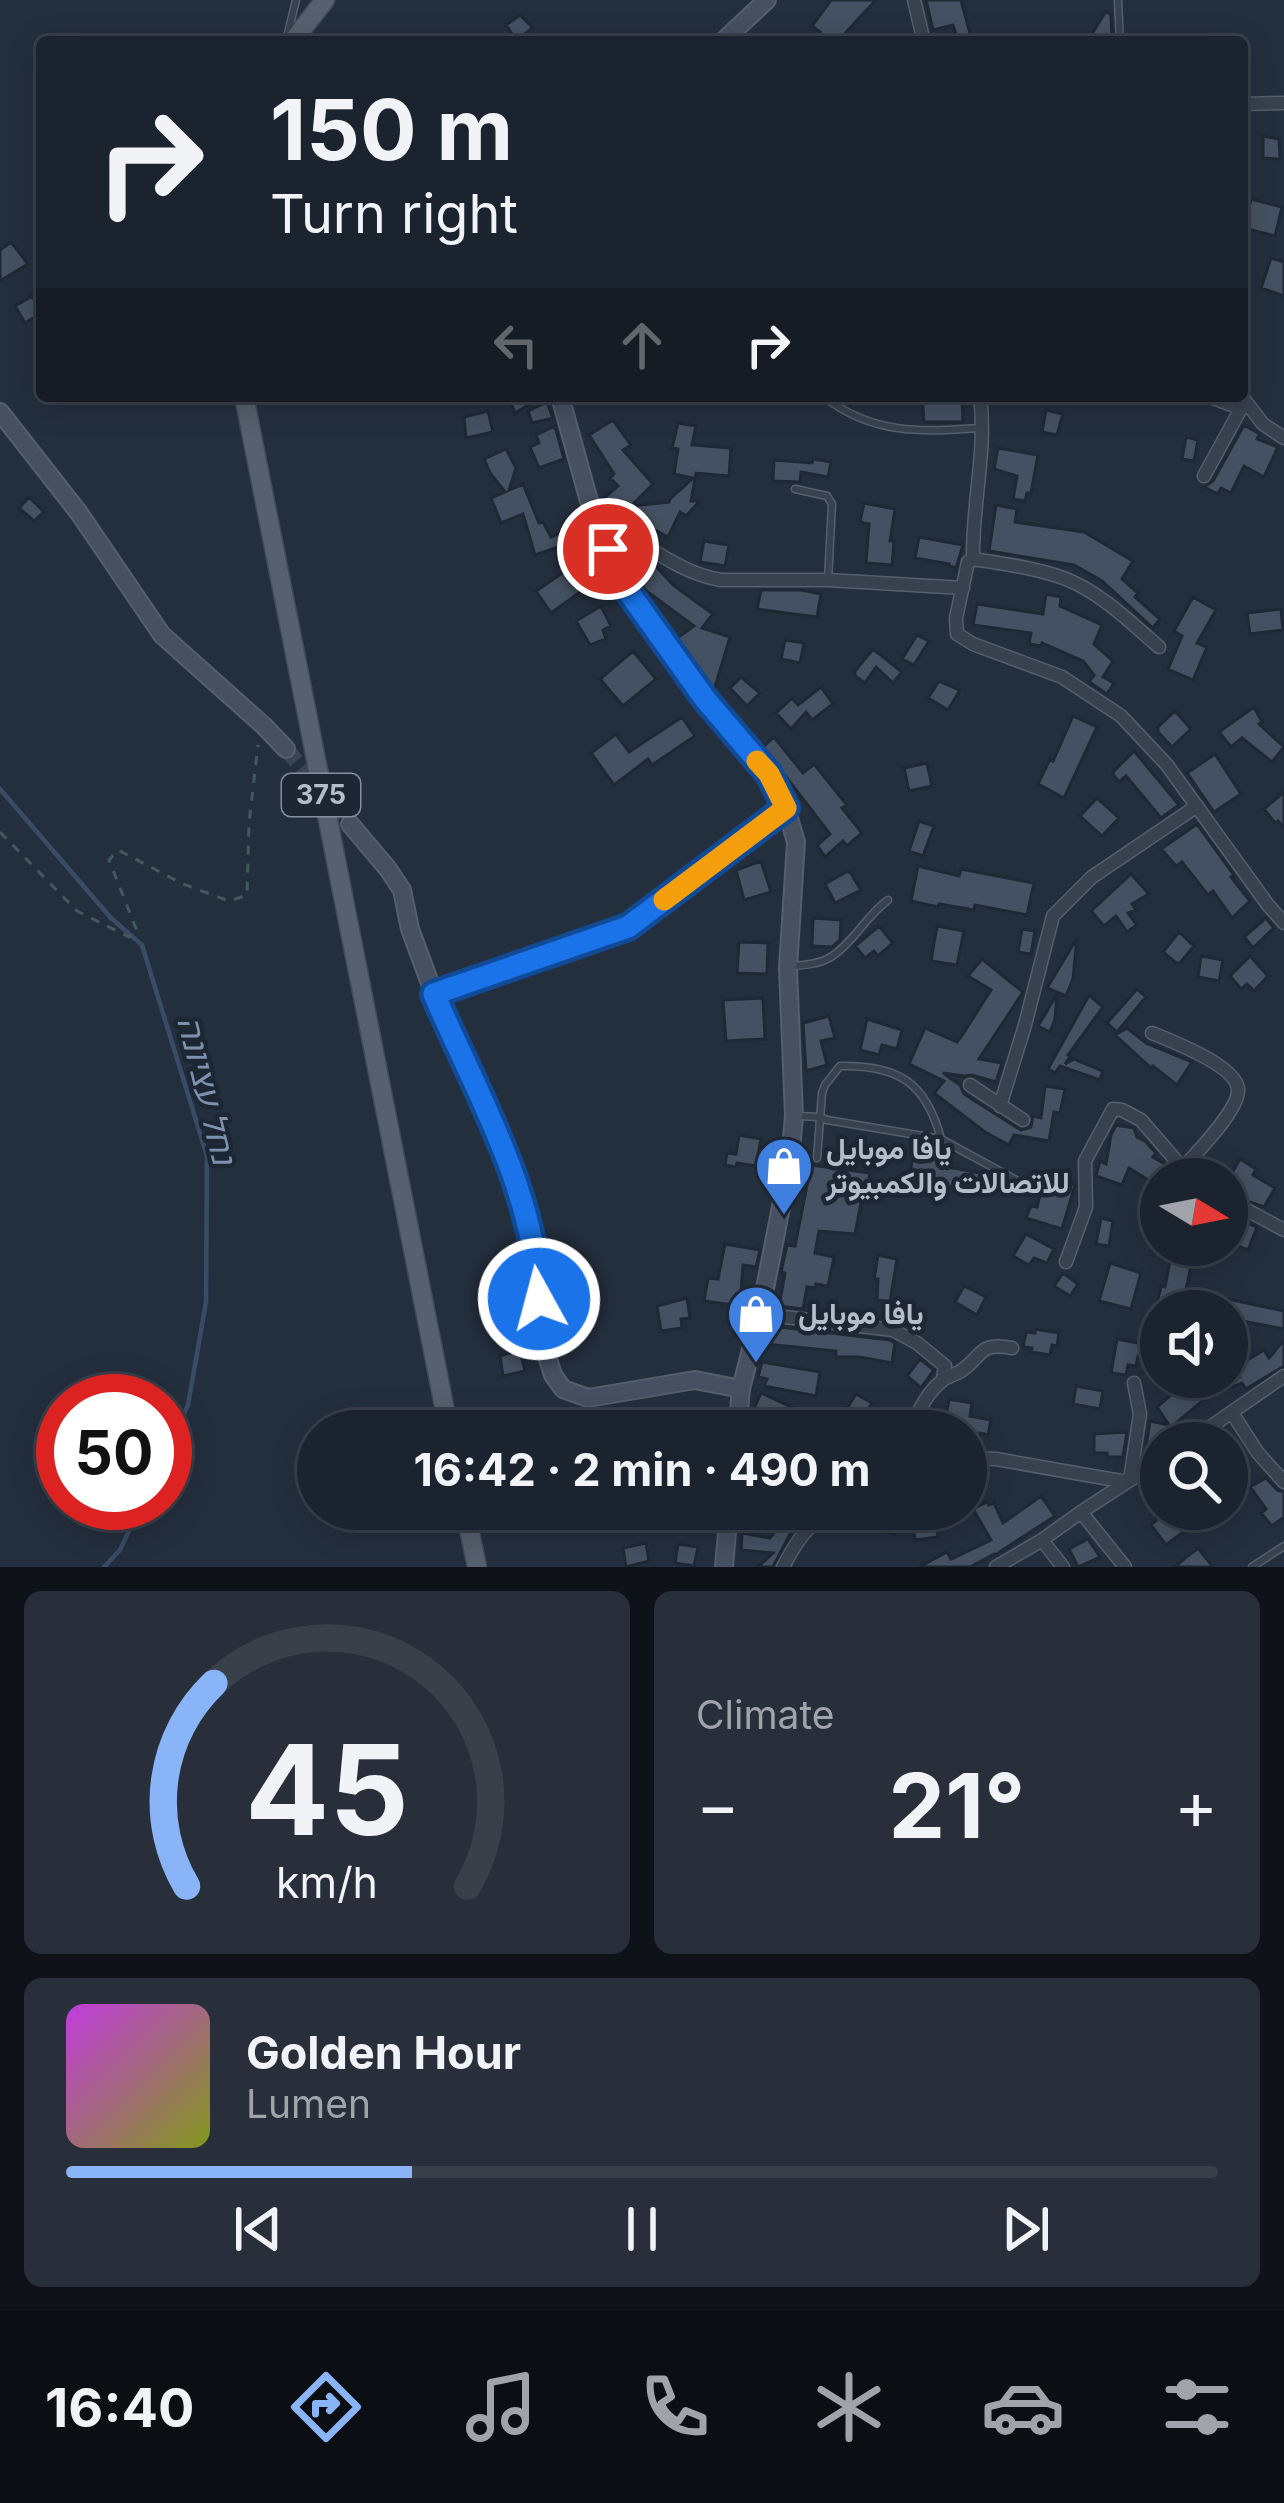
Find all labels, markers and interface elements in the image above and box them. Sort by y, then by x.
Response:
text: 150 m [270,79,513,180]
icon: right [72,84,228,240]
text: Turn right [270,181,518,246]
icon: left [483,312,549,378]
icon: ahead [609,312,675,378]
icon: right [735,312,801,378]
pin [557,498,659,600]
icon: arrive [575,516,641,582]
road number: 375 [282,774,360,816]
water label: נחל עציונה [169,1012,245,1171]
place label: يافا موبايل للاتصالات والكمبيوتر [825,1130,1070,1201]
shop icon: يافا موبايل للاتصالات والكمبيوتر [753,1135,815,1217]
north arrow [1140,1158,1248,1266]
map controls [1140,1158,1248,1530]
position arrow [476,1236,602,1362]
shop icon: يافا موبايل [725,1283,787,1365]
button: sound [1140,1290,1248,1398]
place label: يافا موبايل [798,1295,924,1332]
speed limit sign: 50 [36,1374,192,1530]
button: search [1140,1422,1248,1530]
text: 16:42 · 2 min · 490 m [413,1442,871,1497]
text: Climate [696,1691,835,1738]
text: 45 [245,1714,409,1865]
text: 21° [889,1751,1025,1860]
text: − [696,1765,740,1845]
text: + [1174,1765,1218,1845]
text: km/h [276,1855,378,1907]
text: Golden Hour [246,2025,521,2080]
text: Lumen [246,2080,371,2127]
icon: previous [225,2196,291,2262]
icon: pause [609,2196,675,2262]
icon: next [993,2196,1059,2262]
icon: directions [284,2365,368,2449]
icon: music [459,2365,543,2449]
icon: phone [633,2365,717,2449]
icon: climate [807,2365,891,2449]
icon: car [981,2365,1065,2449]
icon: filters [1155,2365,1239,2449]
text: 16:40 [45,2375,194,2440]

